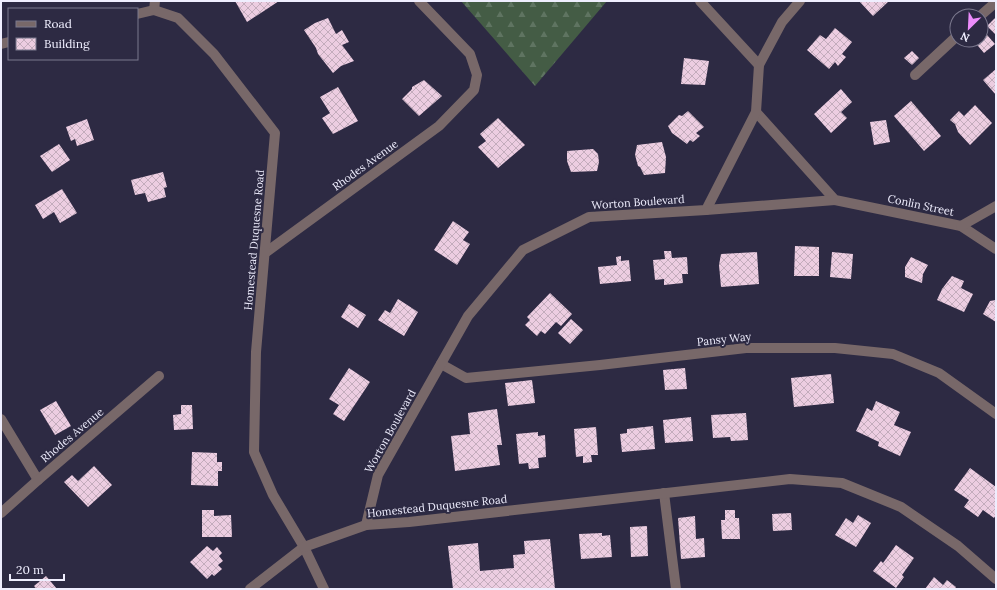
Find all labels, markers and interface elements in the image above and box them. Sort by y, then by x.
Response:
legend [8,8,138,60]
north arrow [949,8,989,48]
text: Road [44,16,72,31]
text: N [958,29,972,45]
text: Building [44,36,90,51]
street label: Rhodes Avenue [329,136,401,194]
street label: Homestead Duquesne Road [241,169,267,311]
street label: Conlin Street [886,191,956,219]
street label: Worton Boulevard [591,192,685,212]
street label: Pansy Way [696,329,752,349]
street label: Worton Boulevard [361,386,419,475]
street label: Rhodes Avenue [38,405,106,465]
street label: Homestead Duquesne Road [366,492,508,520]
scale bar [10,556,64,582]
text: 20 m [16,562,44,577]

